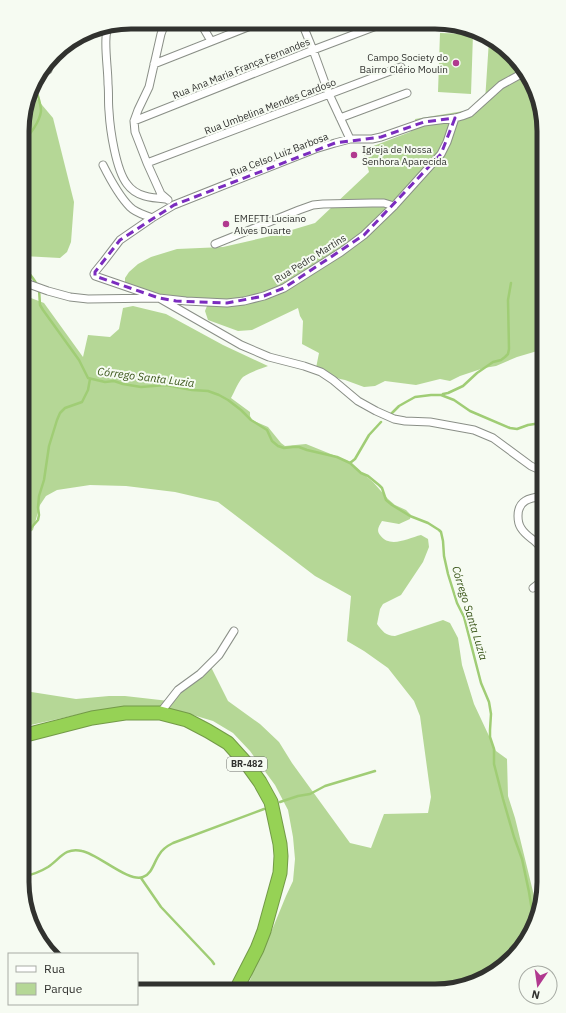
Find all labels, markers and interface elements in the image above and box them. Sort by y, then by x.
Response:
street label: Rua Ana Maria França Fernandes [171,35,312,102]
place label: Campo Society do Bairro Clério Moulin [360,51,448,76]
marker: Campo Society do Bairro Clério Moulin [451,58,461,68]
street label: Rua Umbelina Mendes Cardoso [202,75,338,138]
street label: Rua Celso Luiz Barbosa [228,129,331,179]
place label: Igreja de Nossa Senhora Aparecida [362,143,448,168]
marker: Igreja de Nossa Senhora Aparecida [349,150,359,160]
place label: EMEFTI Luciano Alves Duarte [234,212,307,237]
marker: EMEFTI Luciano Alves Duarte [221,219,231,229]
street label: Rua Pedro Martins [272,231,349,286]
water label: Córrego Santa Luzia [97,364,195,390]
water label: Córrego Santa Luzia [449,564,491,662]
road number: BR-482 [227,757,267,771]
legend [8,953,138,1005]
text: Rua [44,961,65,976]
north arrow [518,965,558,1005]
text: Parque [44,981,83,996]
text: N [530,987,541,1002]

